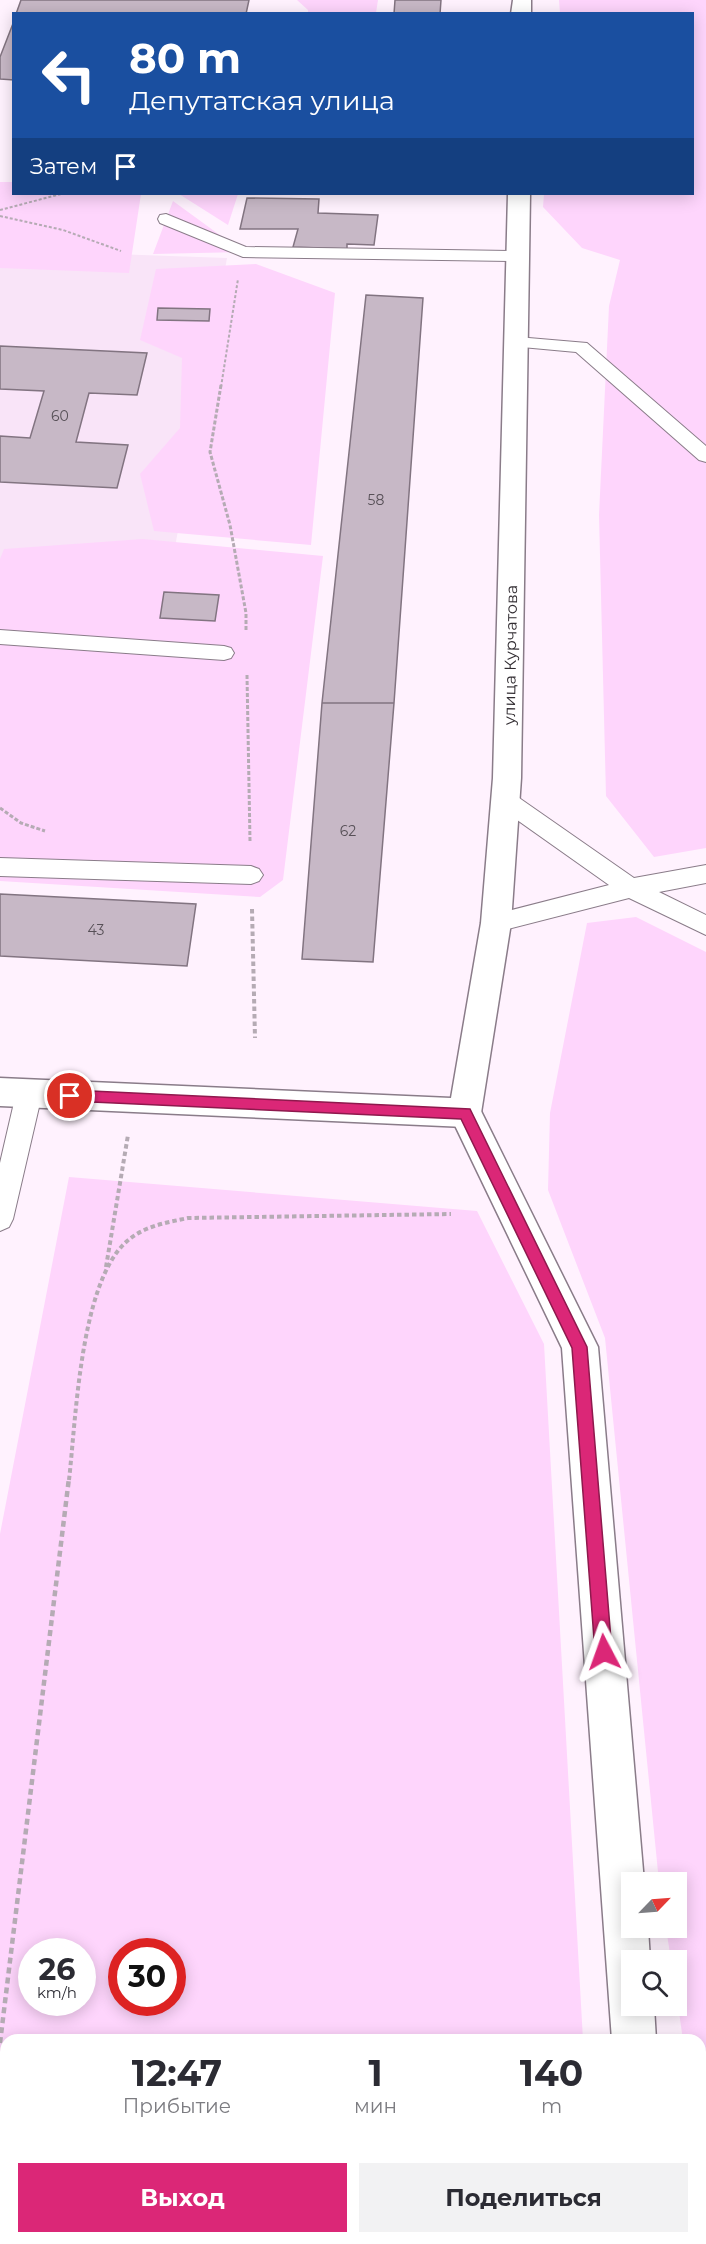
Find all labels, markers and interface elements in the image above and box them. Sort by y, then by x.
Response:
text: 80 m [129,32,241,84]
icon: left [30,36,108,114]
text: Депутатская улица [129,84,395,117]
icon: arrive [109,150,142,183]
text: Затем [30,153,97,180]
house number: 60 [51,407,69,425]
house number: 58 [368,491,384,509]
street label: улица Курчатова [500,585,521,726]
house number: 62 [340,822,356,840]
house number: 43 [88,921,105,939]
pin [44,1070,95,1121]
icon: arrive [53,1079,86,1112]
position arrow [572,1620,636,1684]
north arrow [621,1872,687,1938]
map controls [621,1872,687,2016]
speed limit sign: 30 [108,1938,186,2016]
button: search [621,1950,687,2016]
text: 26 [39,1951,75,1988]
text: km/h [37,1983,77,2002]
text: 12:47 [132,2051,222,2095]
text: 1 [368,2051,383,2095]
text: 140 [520,2051,583,2095]
text: Прибытие [123,2094,231,2118]
text: мин [354,2094,397,2118]
text: m [541,2094,562,2118]
button: Выход [18,2163,347,2232]
button: Поделиться [359,2163,688,2232]

